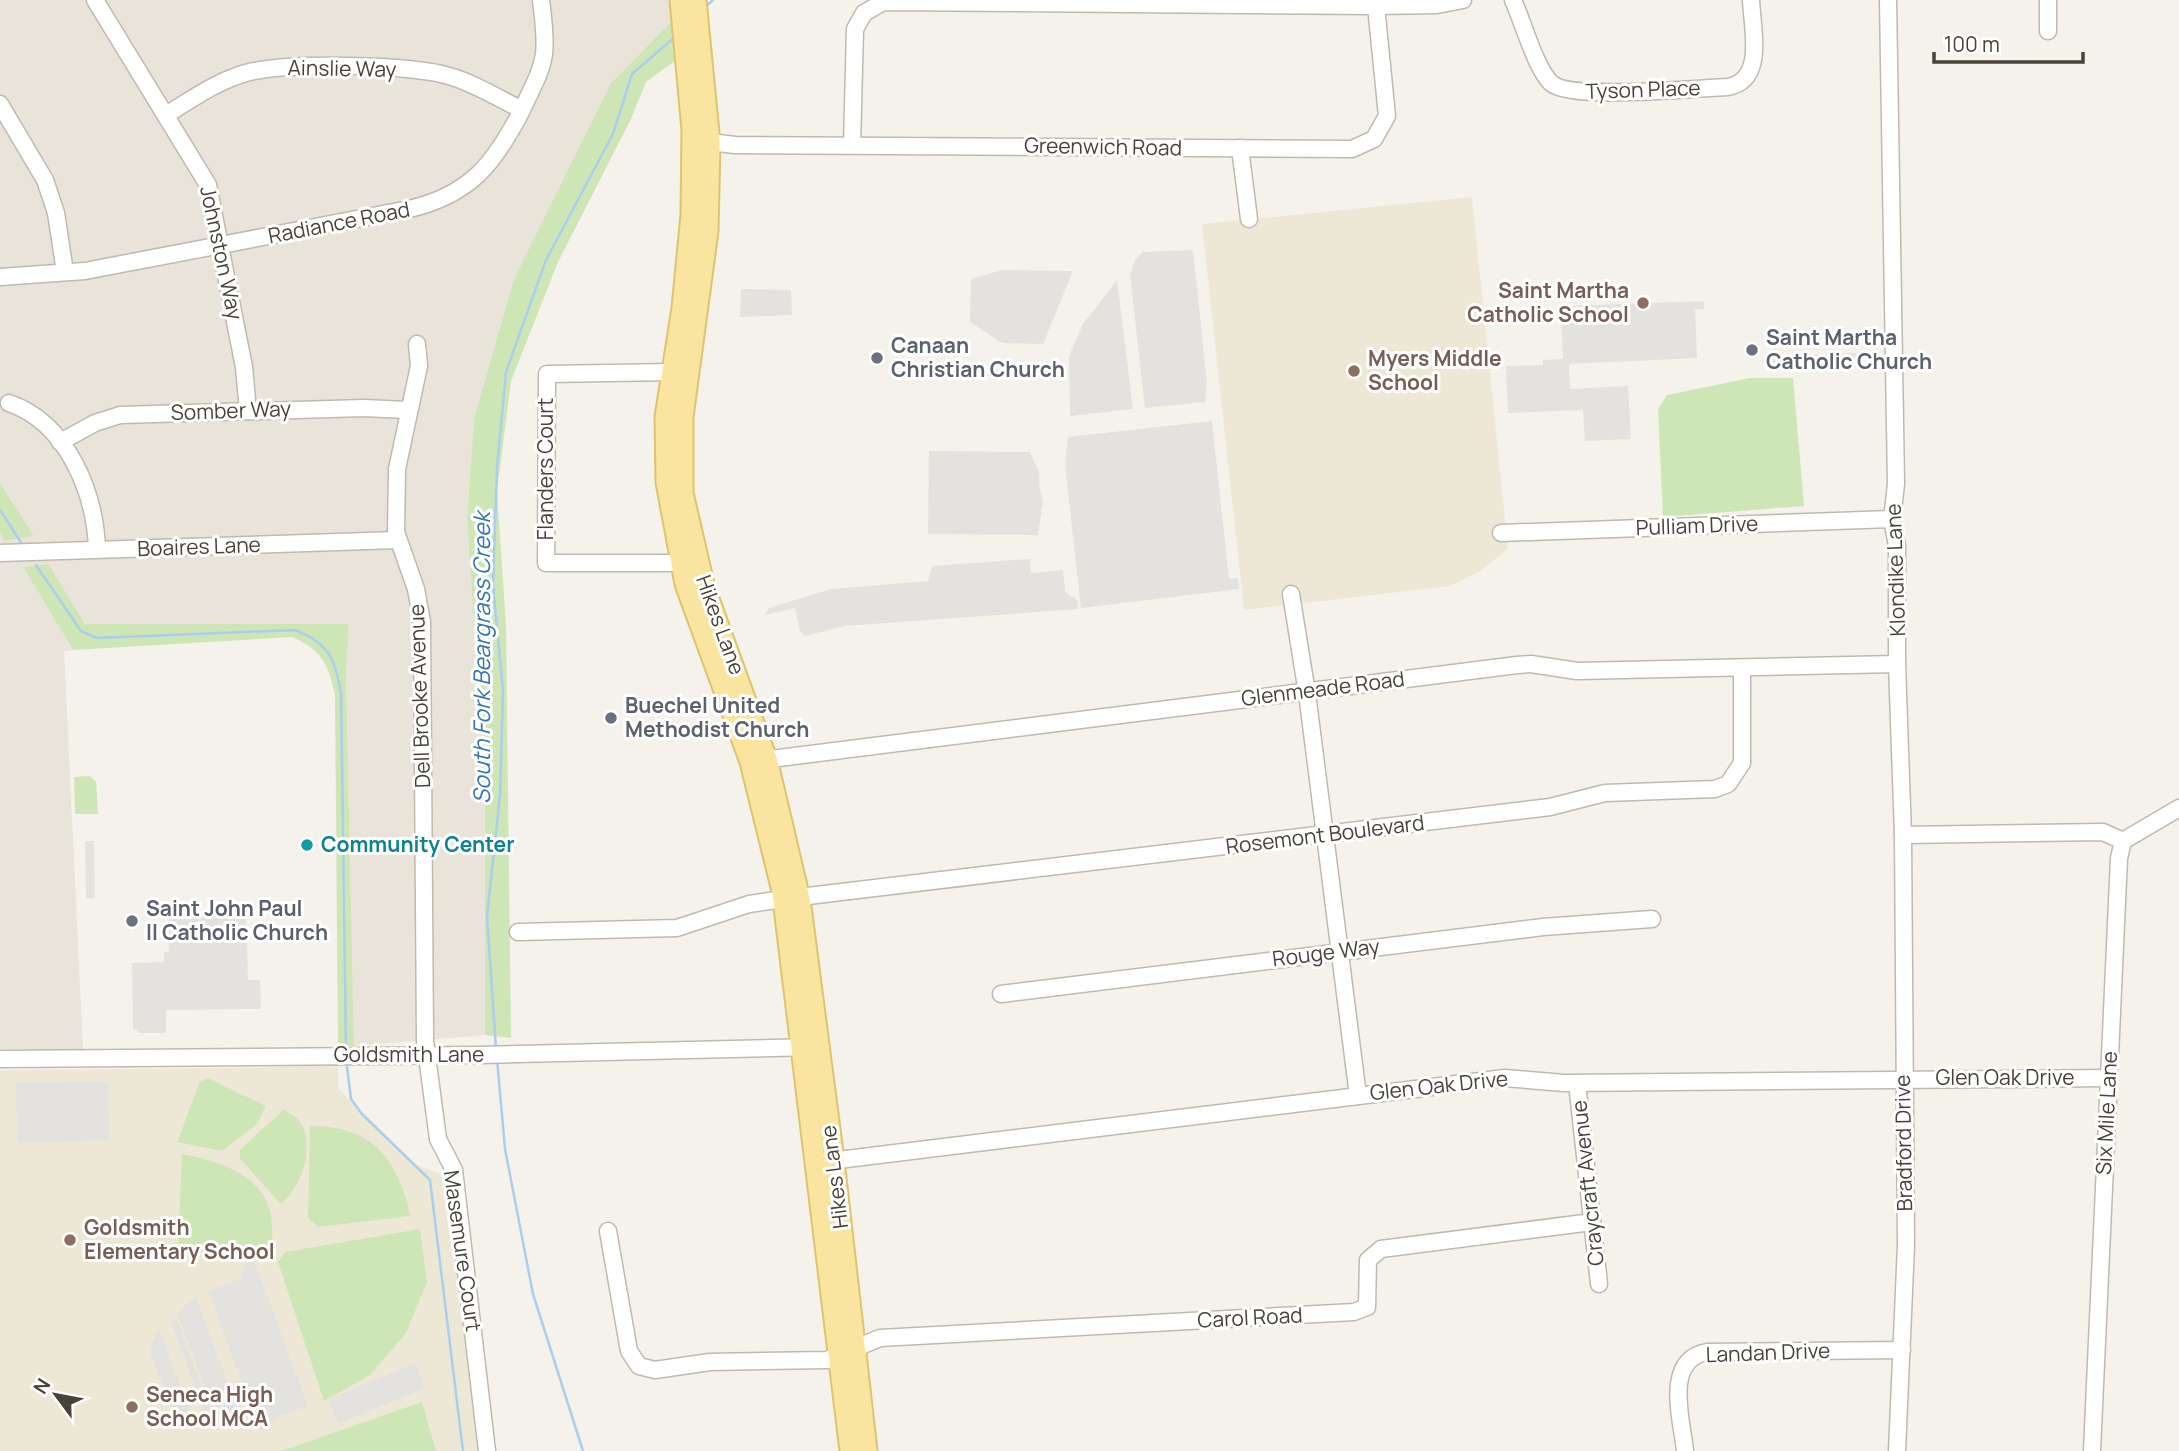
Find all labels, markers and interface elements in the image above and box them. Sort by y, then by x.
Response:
scale bar [1934,21,2083,65]
text: 100 m [1944,30,2000,58]
street label: Ainslie Way [287,53,397,83]
street label: Tyson Place [1585,73,1701,105]
street label: Greenwich Road [1024,131,1182,161]
street label: Johnston Way [194,183,250,322]
street label: Radiance Road [266,195,412,249]
place label: Saint Martha Catholic School [1467,276,1629,328]
marker: Saint Martha Catholic School [1635,295,1651,311]
place label: Saint Martha Catholic Church [1766,323,1932,375]
place label: Canaan Christian Church [891,331,1065,383]
marker: Saint Martha Catholic Church [1744,342,1760,358]
place label: Myers Middle School [1368,344,1502,396]
marker: Canaan Christian Church [869,350,885,366]
marker: Myers Middle School [1346,363,1362,379]
street label: Somber Way [170,394,292,426]
street label: Flanders Court [531,398,559,540]
street label: Klondike Lane [1879,503,1911,637]
water label: South Fork Beargrass Creek [465,509,497,804]
street label: Pulliam Drive [1635,509,1759,541]
street label: Boaires Lane [137,530,261,562]
street label: Hikes Lane [690,571,752,678]
street label: Dell Brooke Avenue [402,604,436,788]
street label: Glenmeade Road [1240,664,1406,712]
place label: Buechel United Methodist Church [625,691,809,743]
marker: Buechel United Methodist Church [603,710,619,726]
street label: Rosemont Boulevard [1224,808,1426,860]
place label: Community Center [321,830,515,858]
marker: Community Center [299,837,315,853]
place label: Saint John Paul II Catholic Church [146,894,328,946]
marker: Saint John Paul II Catholic Church [124,913,140,929]
street label: Rouge Way [1271,932,1381,972]
street label: Goldsmith Lane [334,1040,484,1068]
street label: Six Mile Lane [2089,1050,2123,1176]
street label: Glen Oak Drive [1936,1063,2074,1091]
street label: Glen Oak Drive [1368,1064,1509,1106]
street label: Bradford Drive [1888,1074,1918,1212]
street label: Craycraft Avenue [1564,1099,1610,1267]
street label: Hikes Lane [814,1124,854,1230]
street label: Masemure Court [438,1169,488,1333]
place label: Goldsmith Elementary School [84,1213,275,1265]
marker: Goldsmith Elementary School [62,1232,78,1248]
street label: Carol Road [1197,1300,1303,1334]
street label: Landan Drive [1705,1336,1831,1368]
north arrow [21,1360,91,1430]
text: N [27,1373,56,1399]
place label: Seneca High School MCA [146,1380,273,1432]
marker: Seneca High School MCA [124,1399,140,1415]

